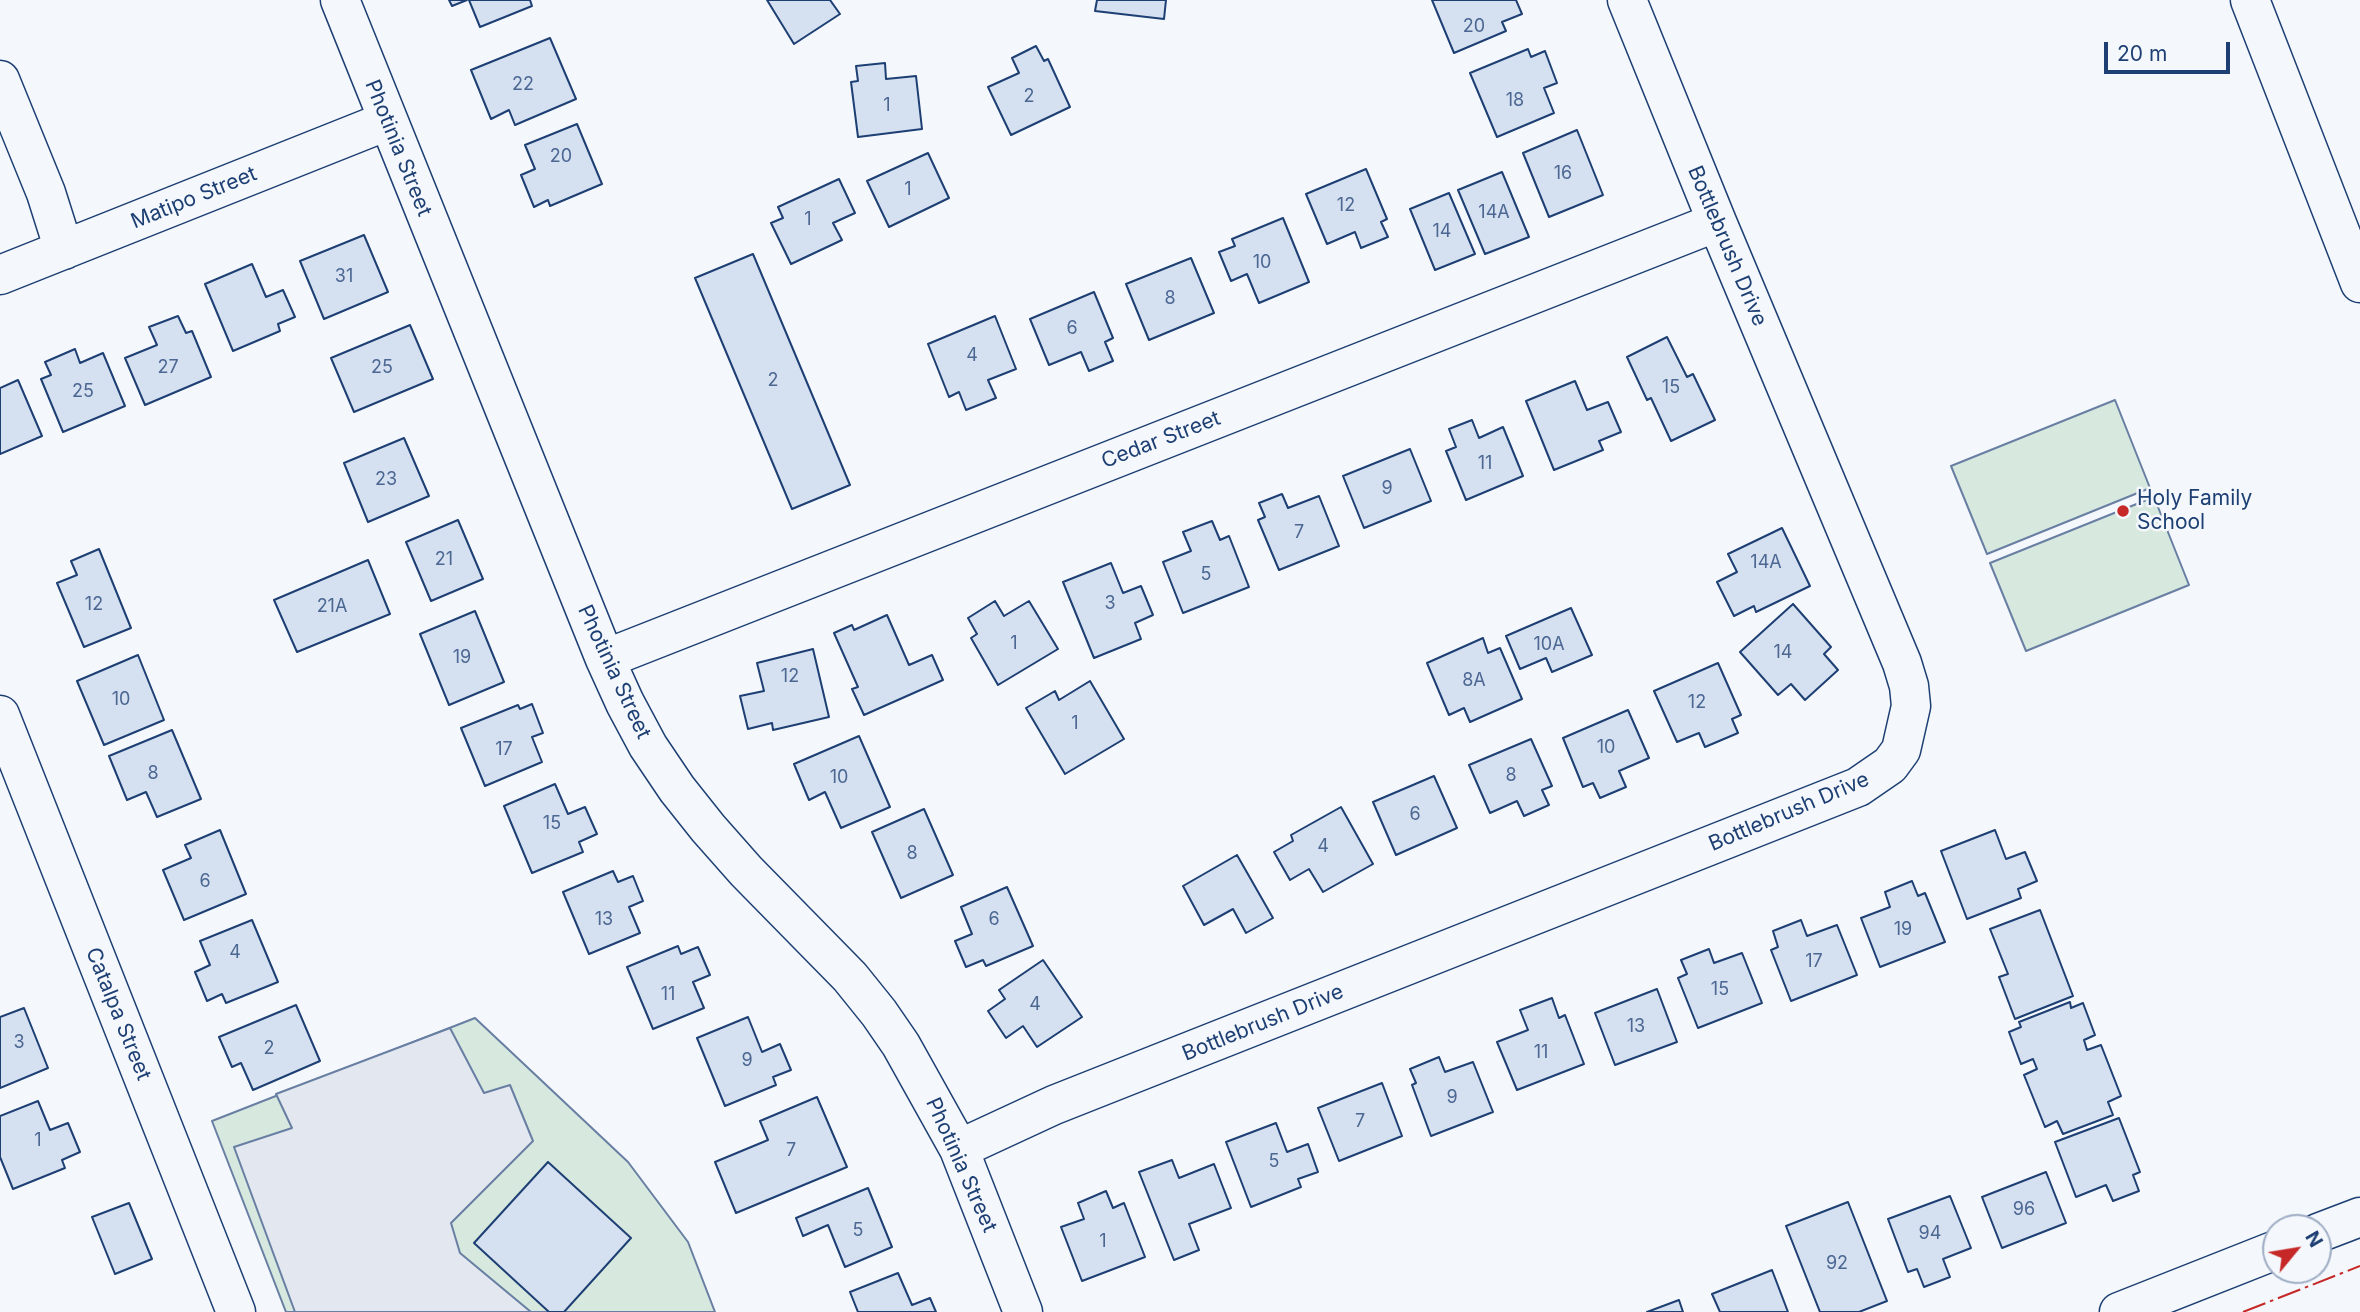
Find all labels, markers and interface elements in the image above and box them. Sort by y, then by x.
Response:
house number: 20 [1463,16,1485,38]
scale bar [2108,28,2234,72]
text: 20 m [2117,41,2167,66]
house number: 22 [512,74,534,96]
street label: Photinia Street [359,76,437,220]
house number: 2 [1024,86,1034,108]
house number: 18 [1506,90,1524,112]
house number: 1 [883,95,891,117]
house number: 20 [550,146,572,168]
street label: Matipo Street [127,161,261,235]
street label: Bottlebrush Drive [1682,162,1772,330]
house number: 16 [1554,163,1572,185]
house number: 1 [904,179,912,201]
house number: 12 [1337,195,1355,217]
house number: 14A [1478,202,1510,224]
house number: 1 [804,209,812,231]
house number: 14 [1433,221,1451,243]
house number: 10 [1253,252,1271,274]
house number: 31 [335,266,353,288]
house number: 8 [1164,288,1176,310]
house number: 6 [1066,318,1078,340]
house number: 4 [966,345,978,367]
house number: 27 [157,357,179,379]
house number: 25 [371,357,393,379]
house number: 2 [768,370,778,392]
house number: 15 [1662,377,1680,399]
house number: 25 [72,381,94,403]
street label: Cedar Street [1098,406,1224,474]
house number: 11 [1478,453,1492,475]
house number: 23 [375,469,397,491]
house number: 9 [1381,478,1393,500]
place label: Holy Family School [2137,486,2252,536]
marker: Holy Family School [2115,503,2131,519]
house number: 7 [1294,522,1304,544]
house number: 21 [435,549,453,571]
house number: 14A [1750,552,1782,574]
house number: 5 [1201,564,1211,586]
house number: 3 [1104,593,1116,615]
house number: 12 [85,594,103,616]
house number: 21A [317,596,347,618]
street label: Photinia Street [572,601,656,743]
house number: 1 [1010,633,1018,655]
house number: 10A [1533,634,1565,656]
house number: 14 [1774,642,1792,664]
house number: 19 [453,647,471,669]
house number: 12 [781,666,799,688]
house number: 8A [1462,670,1486,692]
house number: 10 [112,689,130,711]
house number: 12 [1688,692,1706,714]
house number: 1 [1071,713,1079,735]
house number: 10 [1597,737,1615,759]
house number: 17 [495,739,513,761]
house number: 8 [147,763,159,785]
house number: 8 [1505,765,1517,787]
house number: 10 [830,767,848,789]
street label: Bottlebrush Drive [1705,767,1873,857]
house number: 6 [1409,804,1421,826]
house number: 15 [543,813,561,835]
house number: 4 [1317,836,1329,858]
house number: 8 [906,843,918,865]
house number: 6 [199,871,211,893]
house number: 13 [595,909,613,931]
house number: 6 [988,909,1000,931]
house number: 19 [1894,919,1912,941]
house number: 4 [229,942,241,964]
street label: Catalpa Street [80,944,156,1084]
house number: 17 [1805,951,1823,973]
street label: Bottlebrush Drive [1179,979,1347,1067]
house number: 15 [1711,979,1729,1001]
house number: 11 [661,984,675,1006]
house number: 4 [1029,994,1041,1016]
house number: 13 [1627,1016,1645,1038]
house number: 3 [13,1032,25,1054]
house number: 2 [264,1038,274,1060]
house number: 11 [1534,1042,1548,1064]
house number: 9 [741,1050,753,1072]
house number: 9 [1446,1087,1458,1109]
street label: Photinia Street [920,1094,1002,1236]
house number: 7 [1355,1111,1365,1133]
house number: 1 [34,1130,42,1152]
house number: 7 [786,1140,796,1162]
house number: 5 [1269,1151,1279,1173]
house number: 96 [2013,1199,2035,1221]
north arrow [2262,1214,2332,1284]
house number: 5 [853,1220,863,1242]
house number: 94 [1919,1223,1941,1245]
text: N [2300,1227,2327,1251]
house number: 1 [1099,1231,1107,1253]
house number: 92 [1826,1253,1848,1275]

